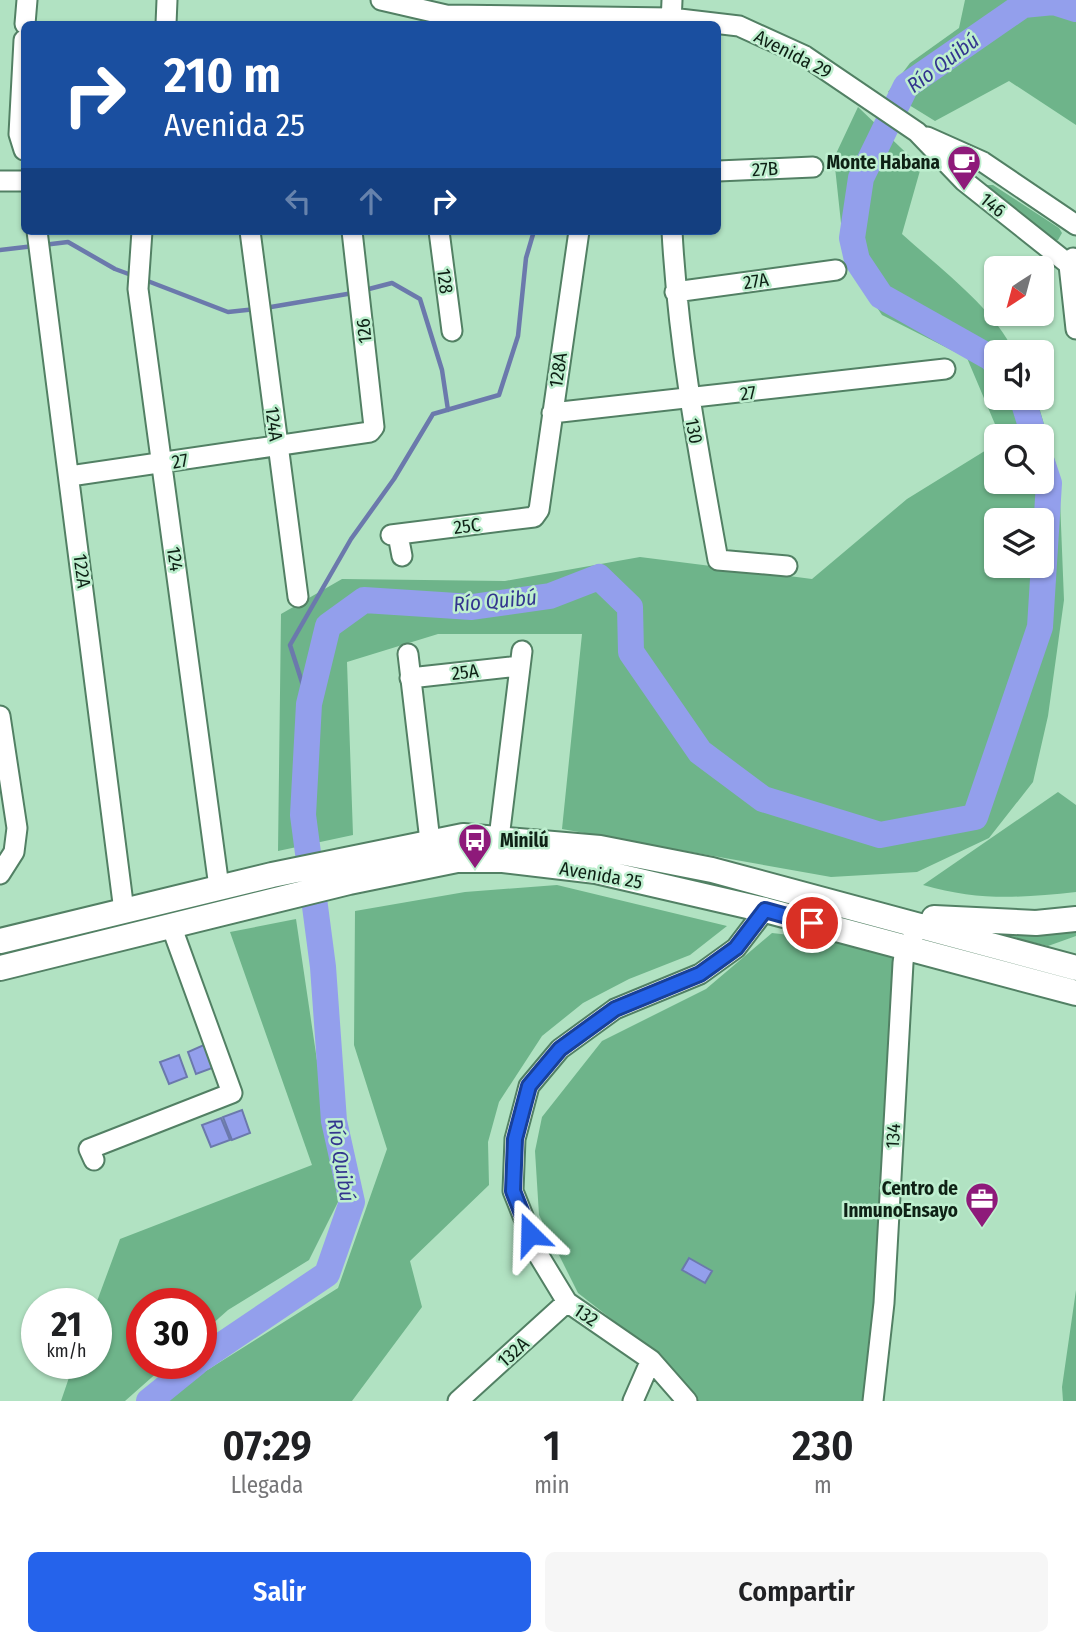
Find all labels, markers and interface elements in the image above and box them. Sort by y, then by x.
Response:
street label: Avenida 29 [750,25,836,83]
water label: Río Quibú [902,27,984,99]
text: 210 m [164,46,281,105]
icon: right [49,49,140,140]
text: Avenida 25 [164,106,305,144]
cafe icon: Monte Habana [945,143,983,192]
place label: Monte Habana [826,151,940,174]
street label: 27B [751,157,779,181]
icon: left [279,182,317,220]
icon: ahead [352,182,390,220]
icon: right [425,182,463,220]
street label: 146 [976,188,1010,222]
north arrow [984,256,1054,326]
map controls [984,256,1054,578]
street label: 128 [432,267,458,295]
street label: 27A [742,268,770,294]
street label: 126 [351,317,377,345]
button: sound [984,340,1054,410]
street label: 128A [544,351,572,389]
street label: 27 [739,381,758,405]
street label: 124A [260,405,288,443]
street label: 130 [680,416,708,446]
button: search [984,424,1054,494]
street label: 27 [170,448,190,474]
button: layers [984,508,1054,578]
street label: 25C [452,513,482,539]
street label: 124 [162,545,188,573]
street label: 122A [69,553,95,589]
water label: Río Quibú [452,584,538,618]
street label: 25A [450,659,480,685]
bus stop icon: Minilú [456,821,494,870]
place label: Minilú [500,829,549,852]
street label: Avenida 25 [558,856,644,894]
pin [782,893,842,953]
icon: arrive [793,904,831,942]
water label: Río Quibú [322,1117,360,1203]
street label: 134 [881,1123,905,1149]
place label: Centro de InmunoEnsayo [843,1177,958,1222]
office icon: Centro de InmunoEnsayo [963,1180,1001,1229]
position arrow [493,1197,567,1271]
speed limit sign: 30 [126,1288,217,1379]
street label: 132 [570,1299,602,1331]
text: 21 [51,1303,82,1345]
street label: 132A [493,1332,533,1372]
text: km/h [46,1340,87,1362]
text: 07:29 [222,1421,312,1471]
text: 1 [543,1421,561,1471]
text: 230 [792,1421,854,1471]
text: Llegada [231,1471,303,1499]
text: min [534,1471,570,1499]
text: m [814,1471,832,1499]
button: Salir [28,1552,531,1632]
button: Compartir [545,1552,1048,1632]

